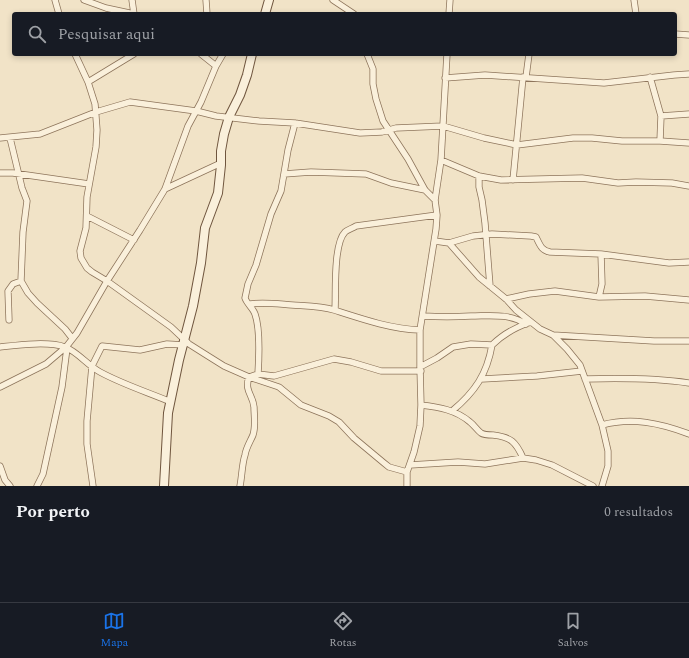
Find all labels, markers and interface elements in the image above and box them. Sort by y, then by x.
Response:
search box [12,12,677,56]
icon: search [26,23,48,45]
text: Pesquisar aqui [58,23,155,46]
text: Por perto [16,499,90,525]
text: 0 resultados [604,502,673,522]
tab: Mapa [101,610,128,651]
tab: Rotas [329,610,357,651]
tab: Salvos [558,610,588,651]

